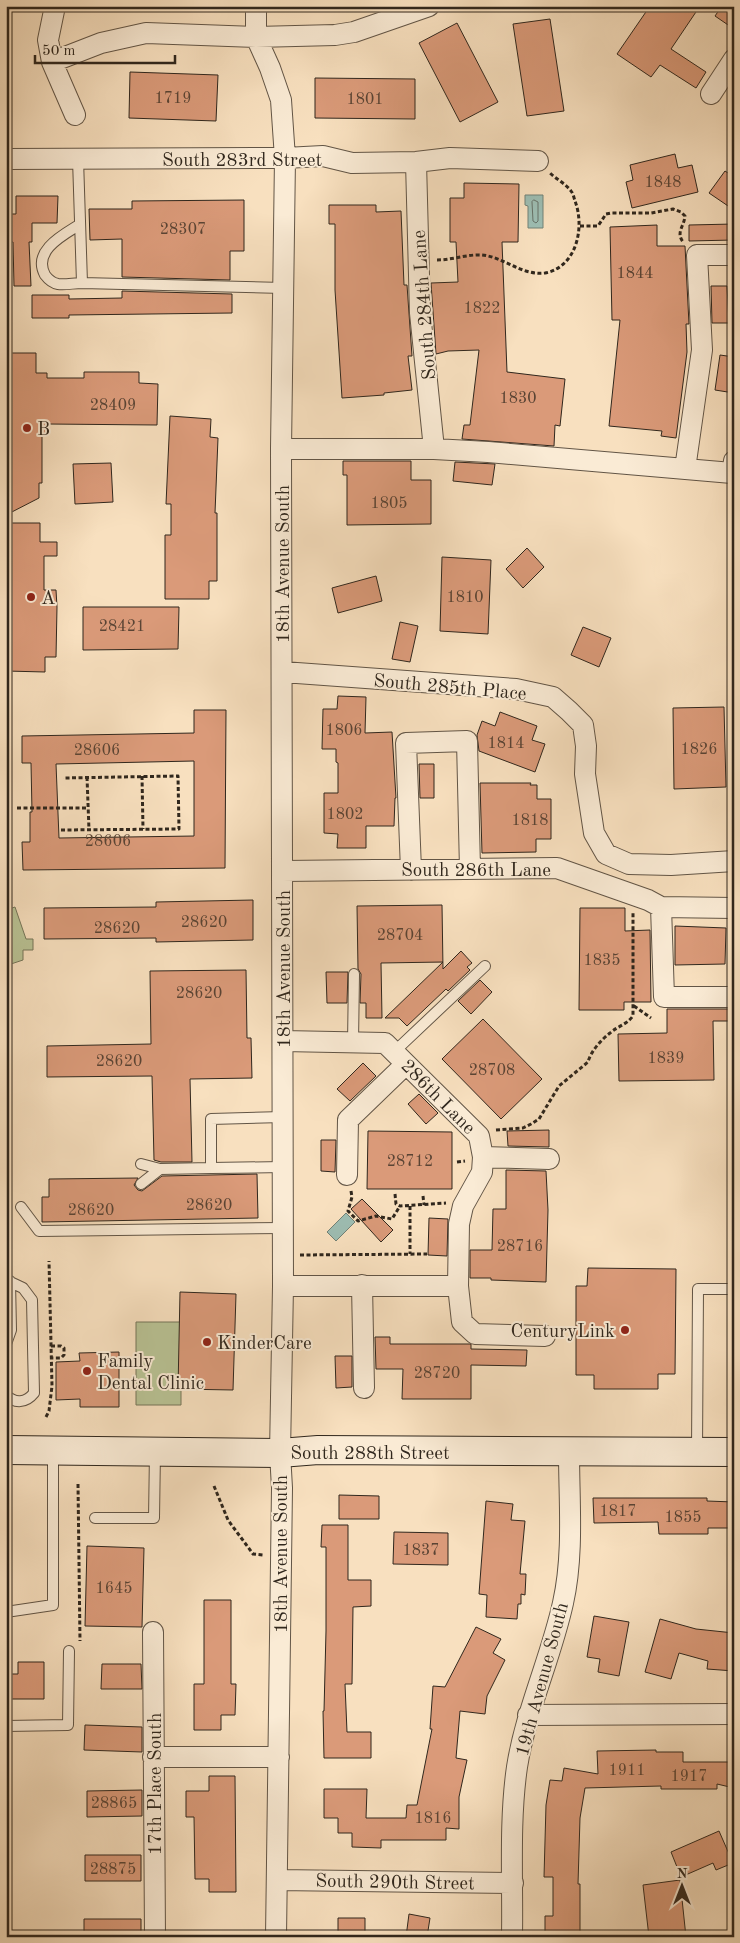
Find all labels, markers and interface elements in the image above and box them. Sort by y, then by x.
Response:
scale bar [35,32,175,64]
text: 50 m [42,44,76,59]
house number: 1719 [154,91,192,107]
house number: 1801 [346,92,384,108]
street label: South 283rd Street [162,152,322,171]
house number: 1848 [644,175,682,191]
house number: 28307 [160,222,206,238]
street label: South 284th Lane [411,229,440,380]
house number: 1844 [616,266,654,282]
house number: 1822 [463,301,501,317]
house number: 1830 [499,391,537,407]
house number: 28409 [90,398,136,414]
place label: B [37,421,50,440]
marker: B [21,422,33,434]
street label: 18th Avenue South [275,485,294,643]
house number: 1805 [370,496,408,512]
place label: A [41,590,56,609]
house number: 1810 [446,590,484,606]
marker: A [25,591,37,603]
house number: 28421 [99,619,145,635]
street label: South 285th Place [373,672,527,705]
house number: 1806 [325,723,363,739]
house number: 1814 [487,736,525,752]
house number: 1826 [680,742,718,758]
house number: 28606 [74,743,120,759]
house number: 1802 [326,807,364,823]
house number: 1818 [511,813,549,829]
house number: 28606 [85,834,131,850]
street label: South 286th Lane [401,862,551,881]
street label: 18th Avenue South [276,890,295,1048]
house number: 28620 [181,915,227,931]
house number: 28620 [94,921,140,937]
house number: 28704 [377,928,423,944]
house number: 1835 [583,953,621,969]
house number: 28620 [176,986,222,1002]
house number: 1839 [647,1051,685,1067]
house number: 28620 [96,1054,142,1070]
street label: 286th Lane [396,1057,478,1139]
house number: 28708 [469,1063,515,1079]
house number: 28712 [387,1154,433,1170]
house number: 28620 [186,1198,232,1214]
house number: 28620 [68,1203,114,1219]
house number: 28716 [497,1239,543,1255]
place label: CenturyLink [511,1323,615,1342]
marker: CenturyLink [619,1324,631,1336]
place label: KinderCare [217,1335,312,1354]
marker: KinderCare [201,1336,213,1348]
place label: Family Dental Clinic [97,1353,204,1394]
marker: Family Dental Clinic [81,1365,93,1377]
house number: 28720 [414,1366,460,1382]
street label: South 288th Street [290,1445,450,1464]
street label: 18th Avenue South [273,1475,292,1633]
house number: 1817 [599,1504,637,1520]
house number: 1855 [664,1510,702,1526]
house number: 1837 [402,1543,440,1559]
house number: 1645 [95,1581,133,1597]
street label: 19th Avenue South [514,1601,573,1759]
street label: 17th Place South [147,1713,166,1855]
house number: 1911 [608,1763,646,1779]
house number: 1917 [670,1769,708,1785]
house number: 28865 [91,1796,137,1812]
house number: 1816 [414,1811,452,1827]
north arrow [658,1860,708,1910]
house number: 28875 [90,1862,136,1878]
text: N [677,1867,688,1881]
street label: South 290th Street [315,1873,475,1894]

